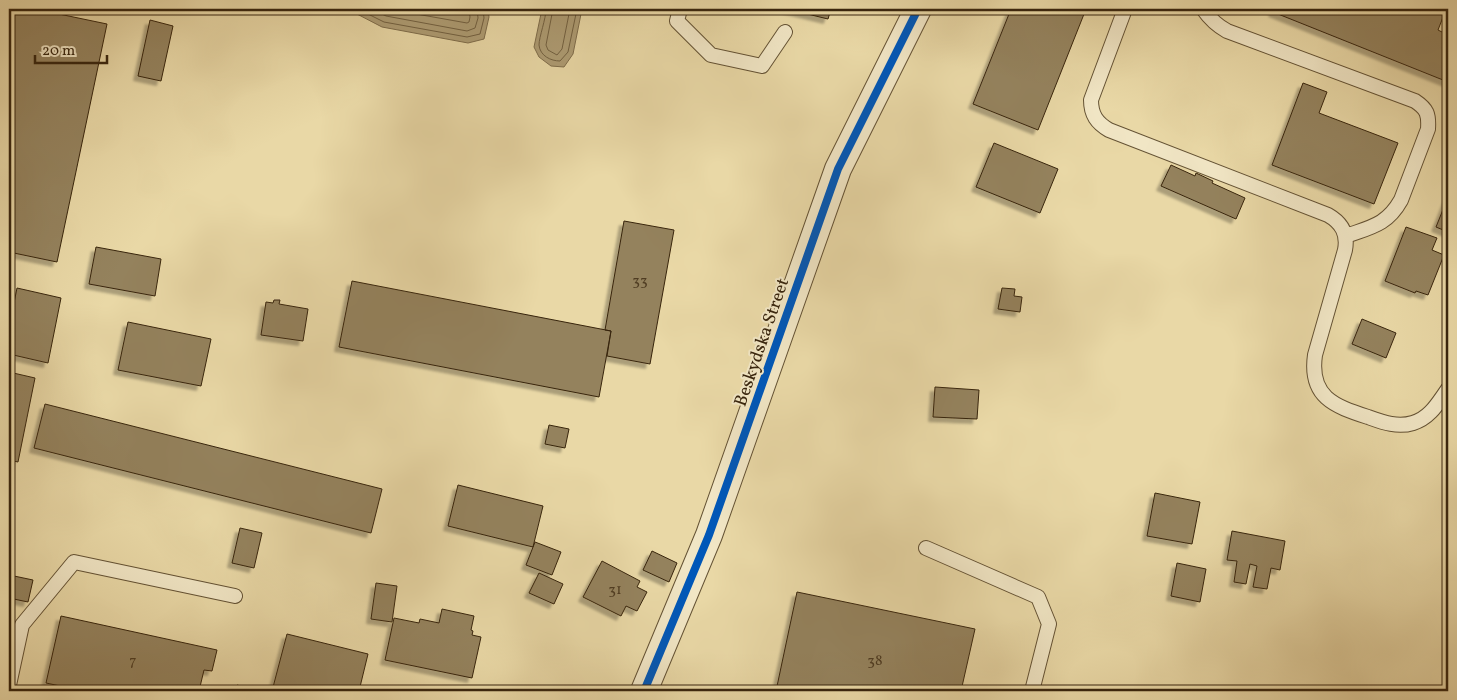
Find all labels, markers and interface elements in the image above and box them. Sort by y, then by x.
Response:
scale bar [35,32,108,64]
text: 20 m [42,41,75,62]
house number: 33 [632,271,648,292]
street label: Beskydska Street [729,275,796,410]
house number: 31 [608,580,622,601]
house number: 7 [129,651,137,672]
house number: 38 [867,651,883,672]

